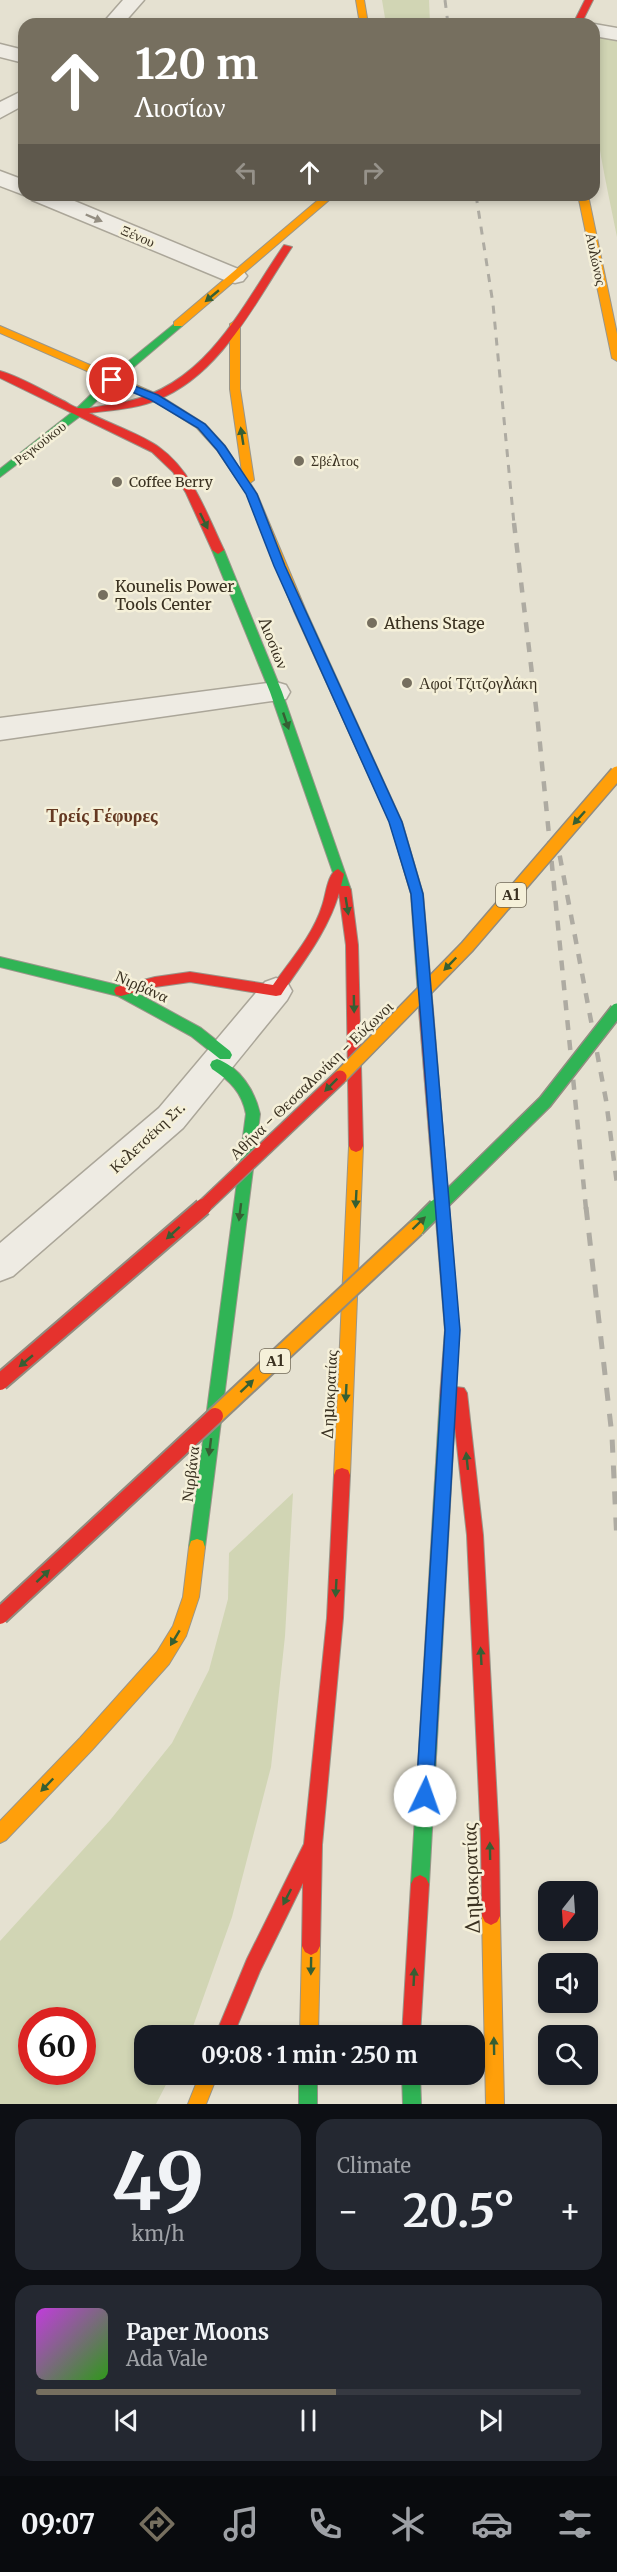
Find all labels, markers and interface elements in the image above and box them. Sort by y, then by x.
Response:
text: 120 m [135,38,258,90]
icon: ahead [36,42,114,120]
text: Λιοσίων [135,90,226,124]
icon: left [230,156,263,189]
icon: ahead [293,156,326,189]
icon: right [356,156,389,189]
one-way arrow [86,213,103,222]
street label: Ξένου [118,221,158,251]
street label: Αυλώνος [582,231,610,287]
one-way arrow [205,289,220,302]
pin [86,354,137,405]
icon: arrive [95,363,128,396]
street label: Ρεγκούκου [10,417,70,469]
one-way arrow [237,426,246,445]
place label: Σβέλτος [311,452,359,470]
marker: Σβέλτος [292,454,306,468]
place label: Coffee Berry [129,473,214,491]
marker: Coffee Berry [110,475,124,489]
one-way arrow [200,513,209,530]
place label: Kounelis Power Tools Center [115,576,234,614]
marker: Kounelis Power Tools Center [96,588,110,602]
street label: Λιοσίων [254,613,293,672]
place label: Athens Stage [383,613,484,633]
marker: Athens Stage [365,616,379,630]
place label: Αφοί Τζιτζογλάκη [419,673,537,693]
marker: Αφοί Τζιτζογλάκη [400,676,414,690]
one-way arrow [282,712,292,730]
district label: Τρείς Γέφυρες [46,804,158,827]
one-way arrow [573,810,586,825]
road number: Α1 [496,883,526,907]
one-way arrow [342,897,351,916]
one-way arrow [444,957,458,971]
street label: Νιρβάνα [112,965,172,1007]
one-way arrow [349,994,358,1013]
street label: Αθήνα - Θεσσαλονίκη - Εύζωνοι [225,996,398,1164]
one-way arrow [324,1078,338,1092]
street label: Κελετσέκη Στ. [105,1097,189,1177]
one-way arrow [351,1189,360,1208]
one-way arrow [235,1203,245,1222]
one-way arrow [412,1217,426,1231]
one-way arrow [166,1226,181,1240]
road number: Α1 [260,1349,290,1373]
street label: Δημοκρατίας [317,1349,341,1440]
one-way arrow [18,1354,34,1367]
one-way arrow [240,1379,255,1393]
one-way arrow [341,1384,350,1403]
one-way arrow [205,1438,215,1457]
street label: Νιρβάνα [177,1444,203,1503]
one-way arrow [462,1452,472,1471]
one-way arrow [35,1570,50,1583]
one-way arrow [332,1579,341,1598]
one-way arrow [169,1630,180,1646]
one-way arrow [476,1646,485,1665]
position arrow [393,1764,457,1828]
one-way arrow [41,1778,55,1792]
street label: Δημοκρατίας [456,1822,485,1936]
one-way arrow [485,1841,495,1860]
north arrow [538,1881,598,1941]
map controls [538,1881,598,2085]
one-way arrow [282,1888,292,1906]
button: sound [538,1953,598,2013]
one-way arrow [306,1957,315,1976]
one-way arrow [409,1968,418,1987]
speed limit sign: 60 [18,2007,96,2085]
button: search [538,2025,598,2085]
one-way arrow [489,2036,499,2055]
text: 09:08 · 1 min · 250 m [201,2041,418,2069]
text: 49 [112,2133,204,2231]
text: Climate [337,2153,411,2178]
text: 20.5° [403,2183,515,2239]
text: − [337,2191,359,2232]
text: + [559,2191,581,2232]
text: km/h [132,2221,184,2246]
text: Paper Moons [126,2318,269,2346]
text: Ada Vale [126,2346,207,2371]
icon: previous [110,2404,143,2437]
icon: pause [292,2404,325,2437]
icon: next [474,2404,507,2437]
icon: directions [136,2503,178,2545]
icon: music [220,2503,262,2545]
icon: phone [304,2503,346,2545]
icon: climate [387,2503,429,2545]
icon: car [471,2503,513,2545]
icon: filters [554,2503,596,2545]
text: 09:07 [21,2507,95,2541]

